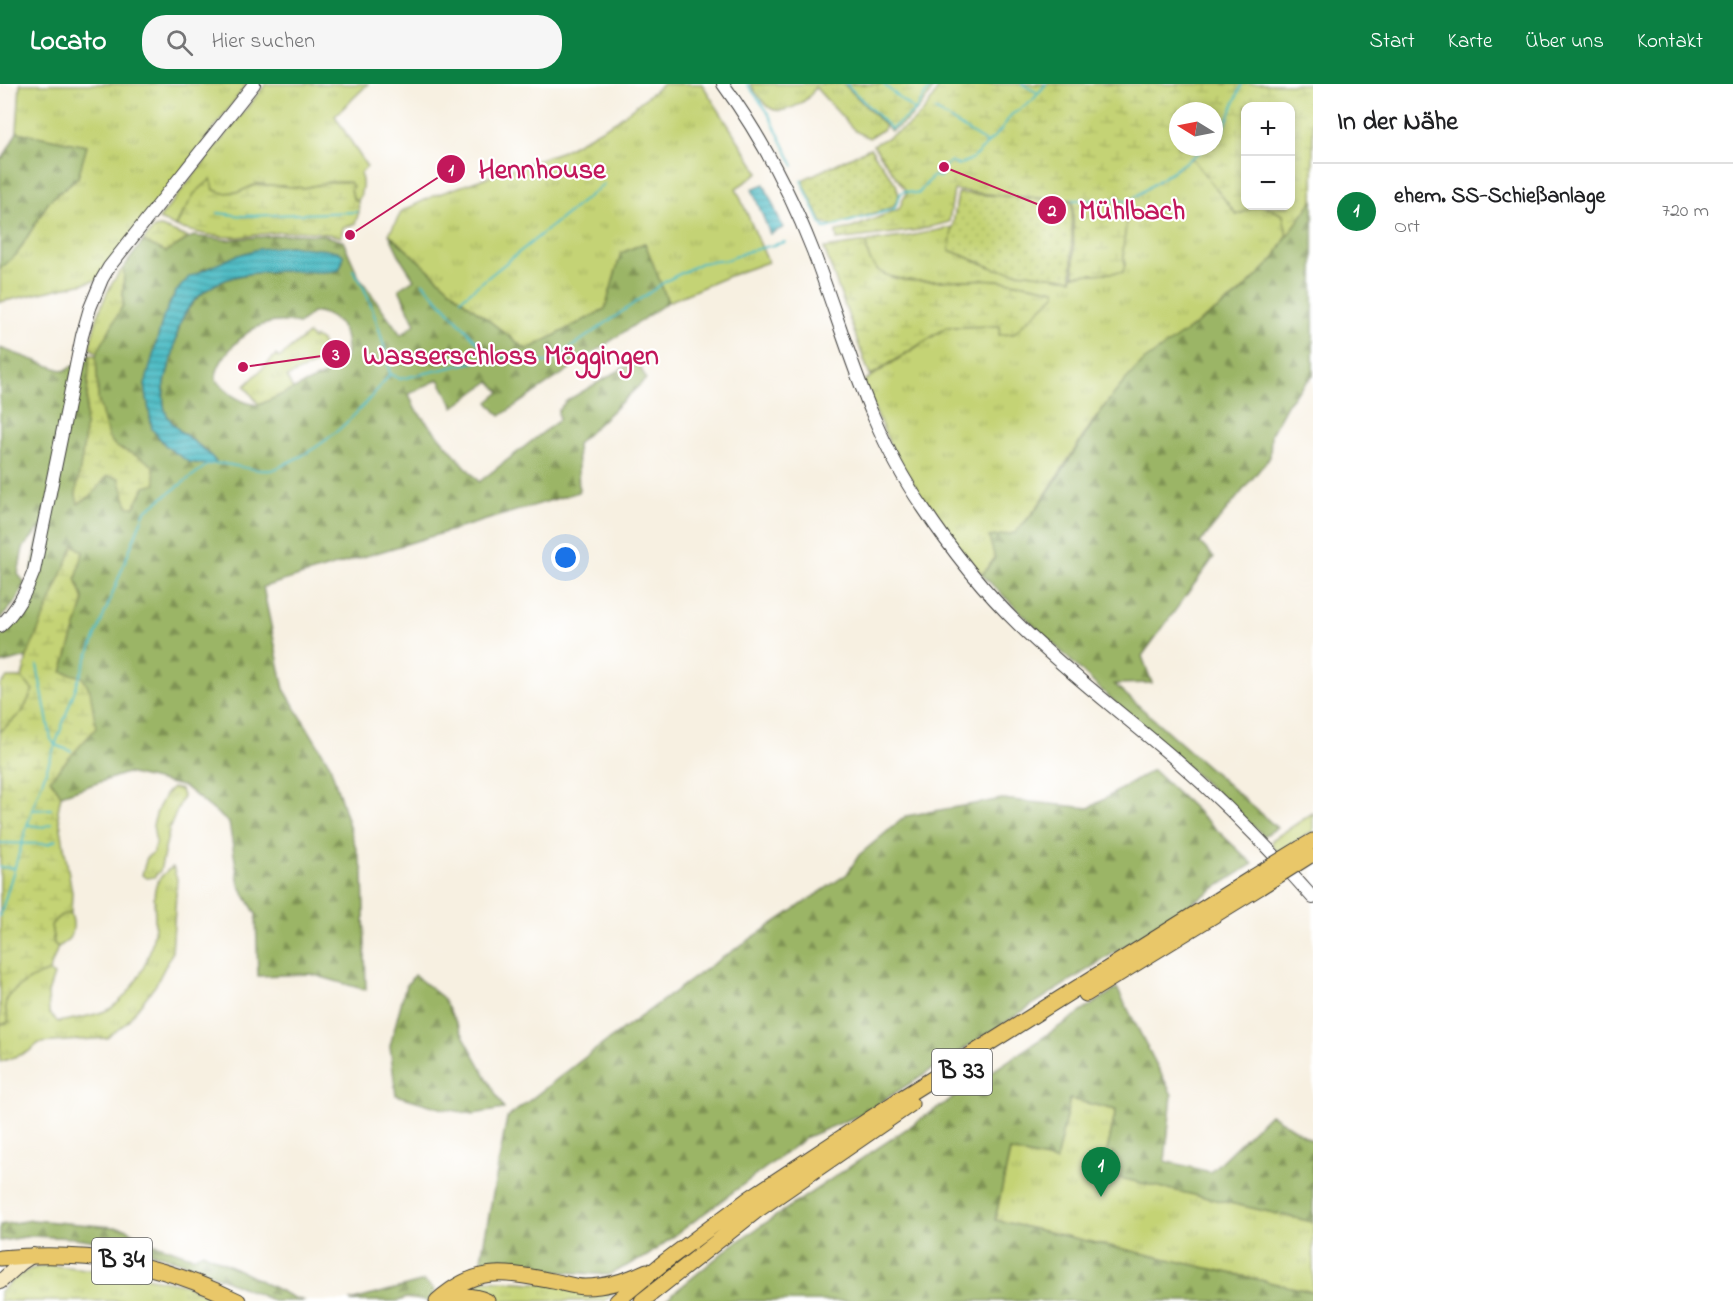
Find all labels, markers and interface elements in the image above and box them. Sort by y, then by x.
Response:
search box [142,15,562,69]
text: Locato [30,22,106,63]
icon: search [163,26,196,59]
text: Hier suchen [211,26,315,58]
text: Start [1369,27,1415,57]
text: Karte [1448,27,1492,57]
text: Über uns [1525,27,1604,57]
text: Kontakt [1637,27,1703,57]
north arrow [1169,102,1223,156]
map controls [1241,102,1295,210]
button: + [1241,102,1295,156]
text: In der Nähe [1337,104,1458,142]
callout: Hennhouse [436,146,617,192]
text: Hennhouse [478,151,607,192]
button: − [1241,156,1295,210]
text: 1 [448,158,454,184]
text: ehem. SS-Schießanlage [1394,181,1605,213]
callout: Mühlbach [1037,187,1197,233]
text: Mühlbach [1079,192,1185,233]
text: 1 [1353,197,1360,226]
text: 720 m [1662,197,1709,226]
text: 2 [1047,199,1057,225]
text: Ort [1394,213,1420,242]
callout: Wasserschloss Möggingen [321,331,670,377]
text: Wasserschloss Möggingen [363,337,659,379]
text: 3 [331,343,340,369]
your location [551,543,580,572]
road number: B 33 [932,1049,992,1095]
pin: 1 [1082,1148,1120,1197]
road number: B 34 [92,1238,152,1284]

